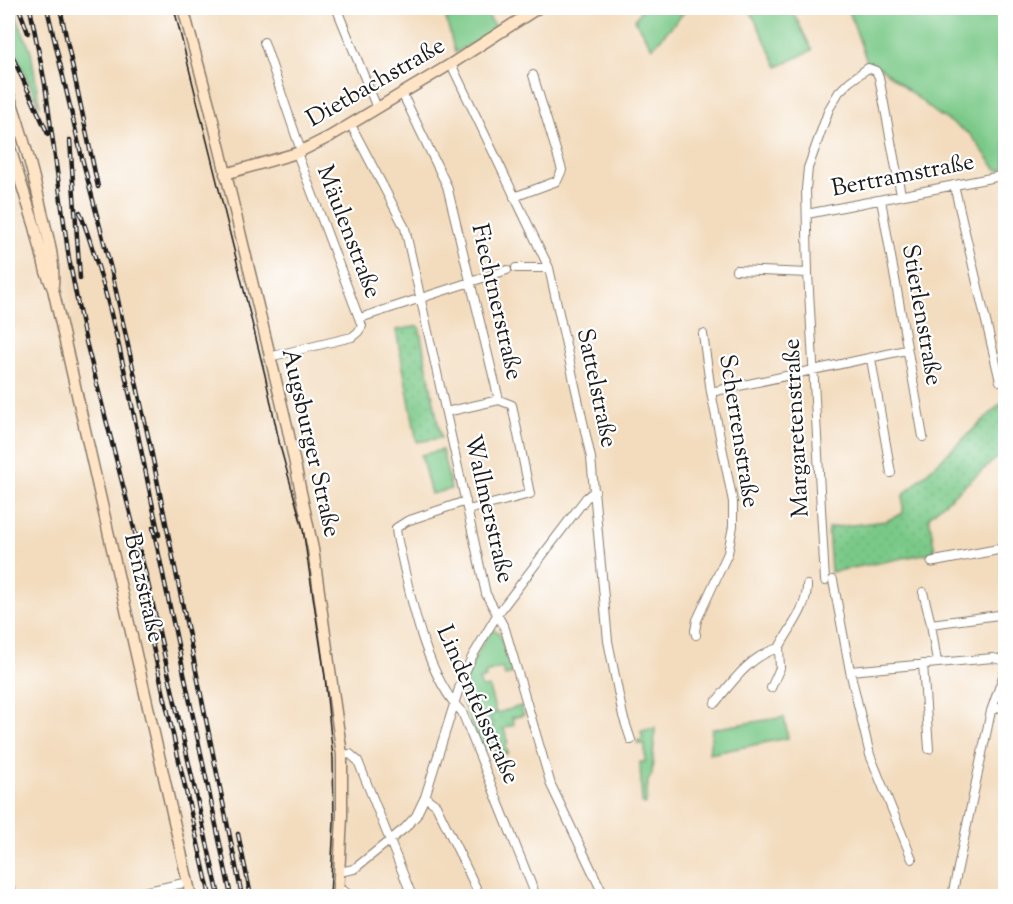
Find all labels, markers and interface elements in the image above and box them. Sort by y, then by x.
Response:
street label: Dietbachstraße [300,30,452,136]
street label: Bertramstraße [829,145,977,207]
street label: Mäulenstraße [307,161,389,303]
street label: Fiechtnerstraße [462,221,530,383]
street label: Stierlenstraße [892,242,950,388]
street label: Sattelstraße [567,325,625,451]
street label: Margaretenstraße [775,338,819,518]
street label: Augsburger Straße [272,345,348,541]
street label: Scherrenstraße [709,352,767,510]
street label: Wallmerstraße [454,432,522,586]
street label: Benzstraße [114,530,172,646]
street label: Lindenfelsstraße [427,620,527,790]

